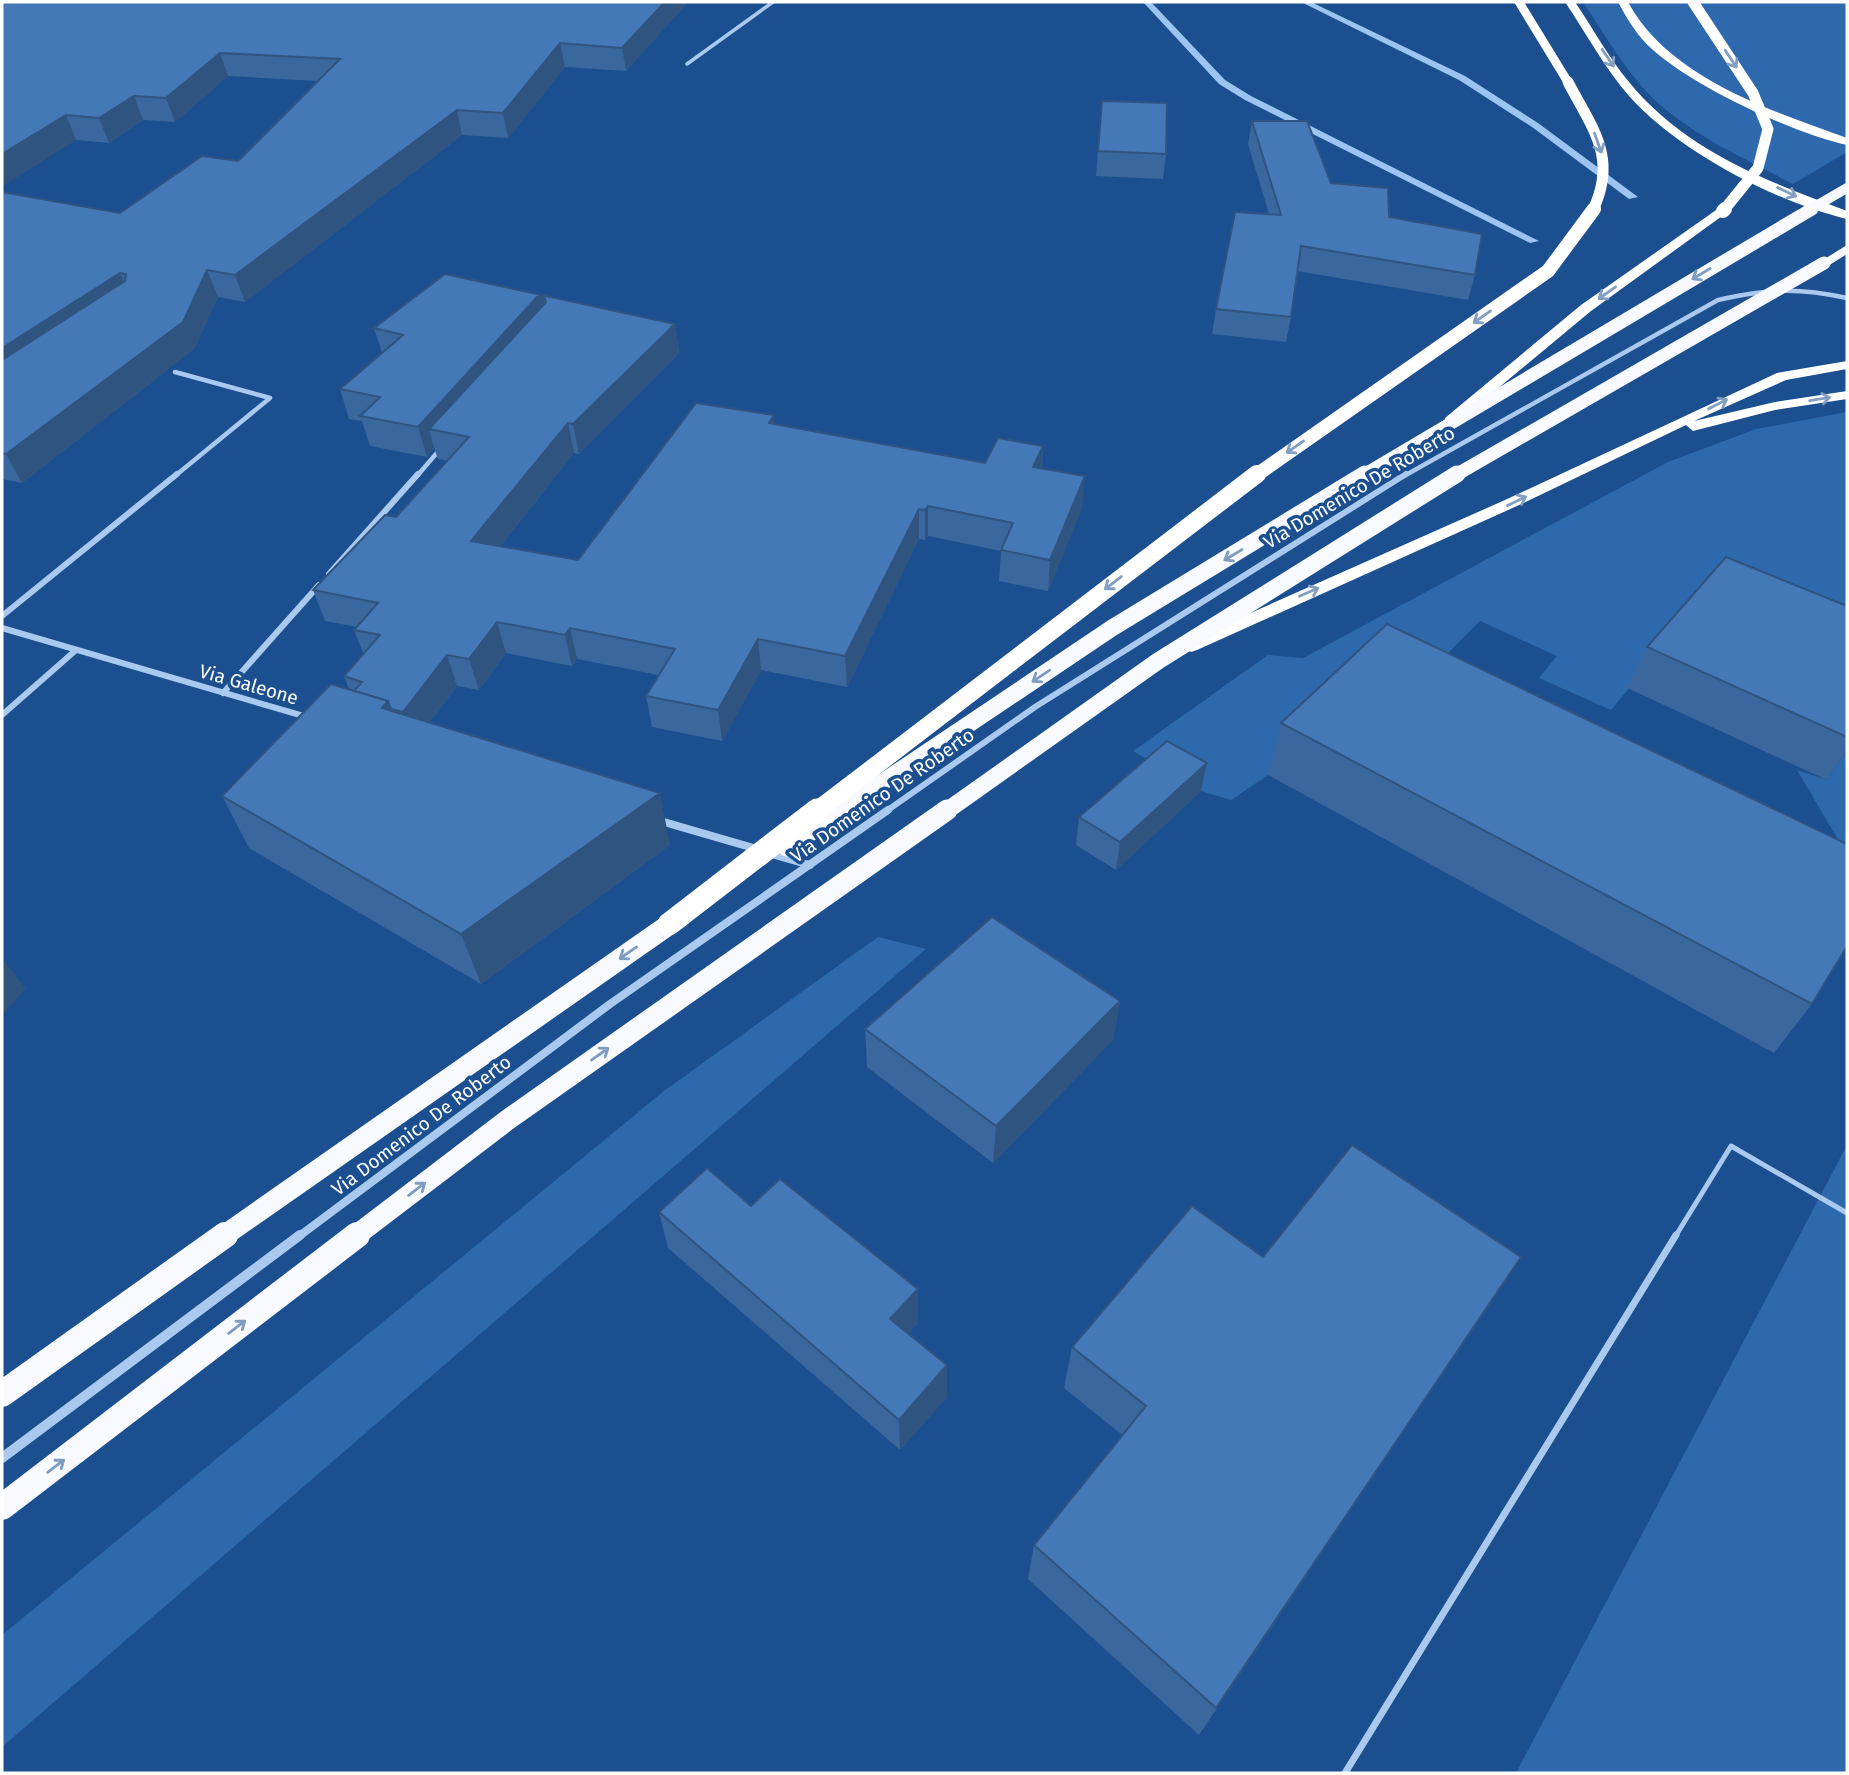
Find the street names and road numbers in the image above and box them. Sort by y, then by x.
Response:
street label: Via Domenico De Roberto [1259,421,1459,554]
street label: Via Galeone [197,659,301,710]
street label: Via Domenico De Roberto [786,723,979,868]
street label: Via Domenico De Roberto [327,1050,516,1201]

